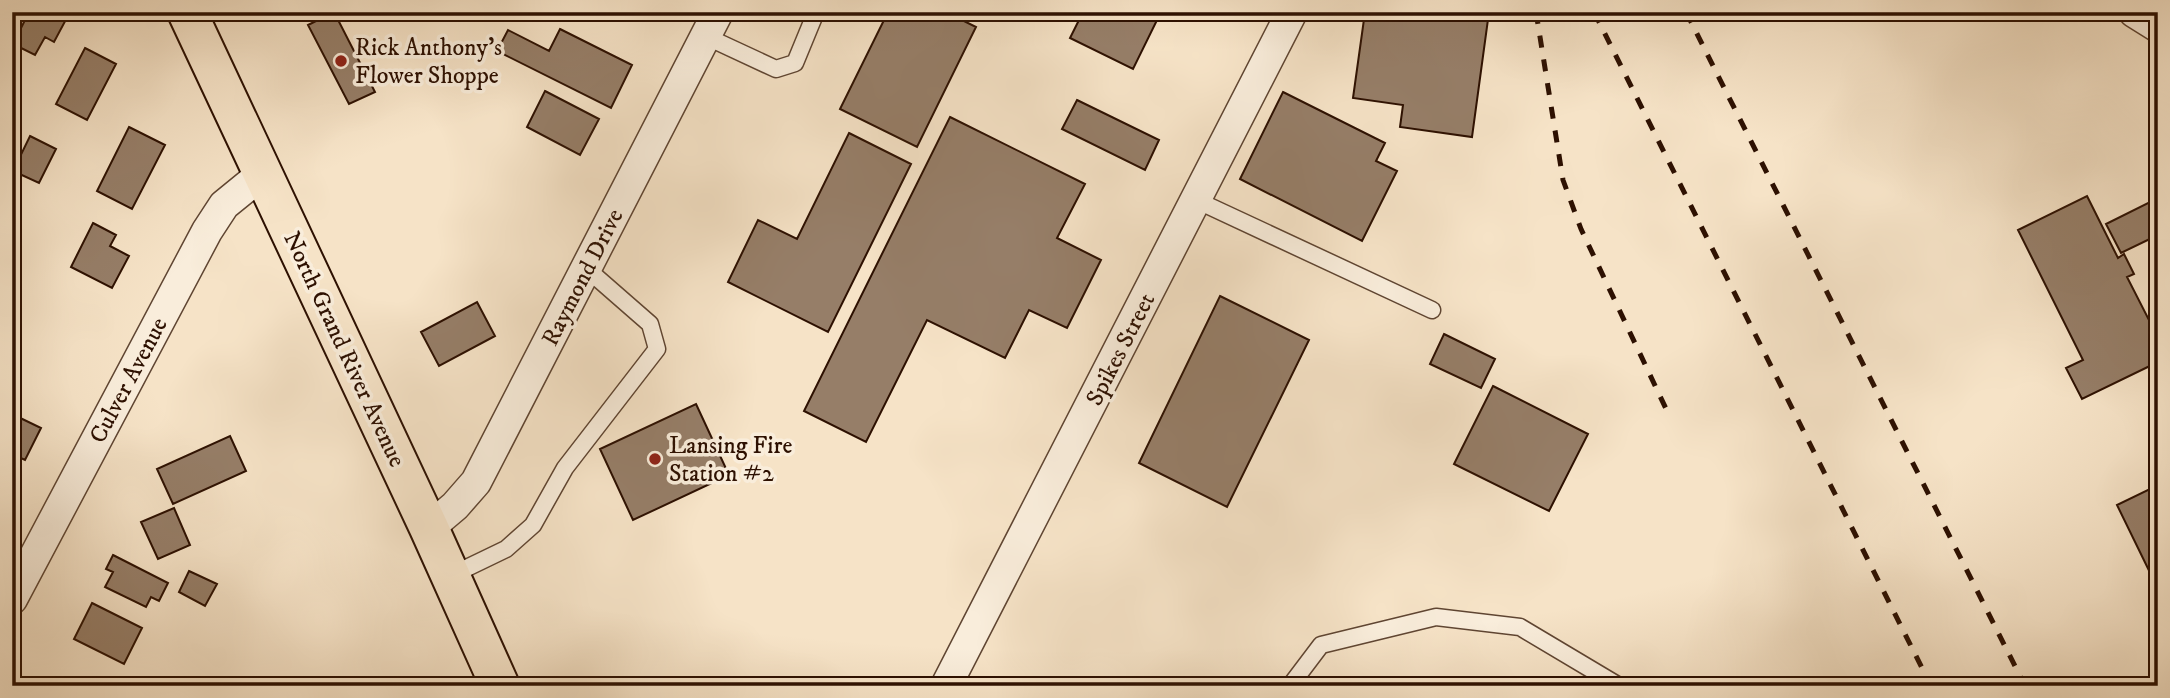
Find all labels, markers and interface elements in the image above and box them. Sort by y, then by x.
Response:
place label: Rick Anthony's Flower Shoppe [355,33,502,91]
marker: Rick Anthony's Flower Shoppe [333,53,349,69]
street label: Raymond Drive [535,204,630,351]
street label: North Grand River Avenue [276,227,412,472]
street label: Spikes Street [1080,288,1162,411]
street label: Culver Avenue [83,312,175,449]
place label: Lansing Fire Station #2 [669,431,792,489]
marker: Lansing Fire Station #2 [647,451,663,467]

